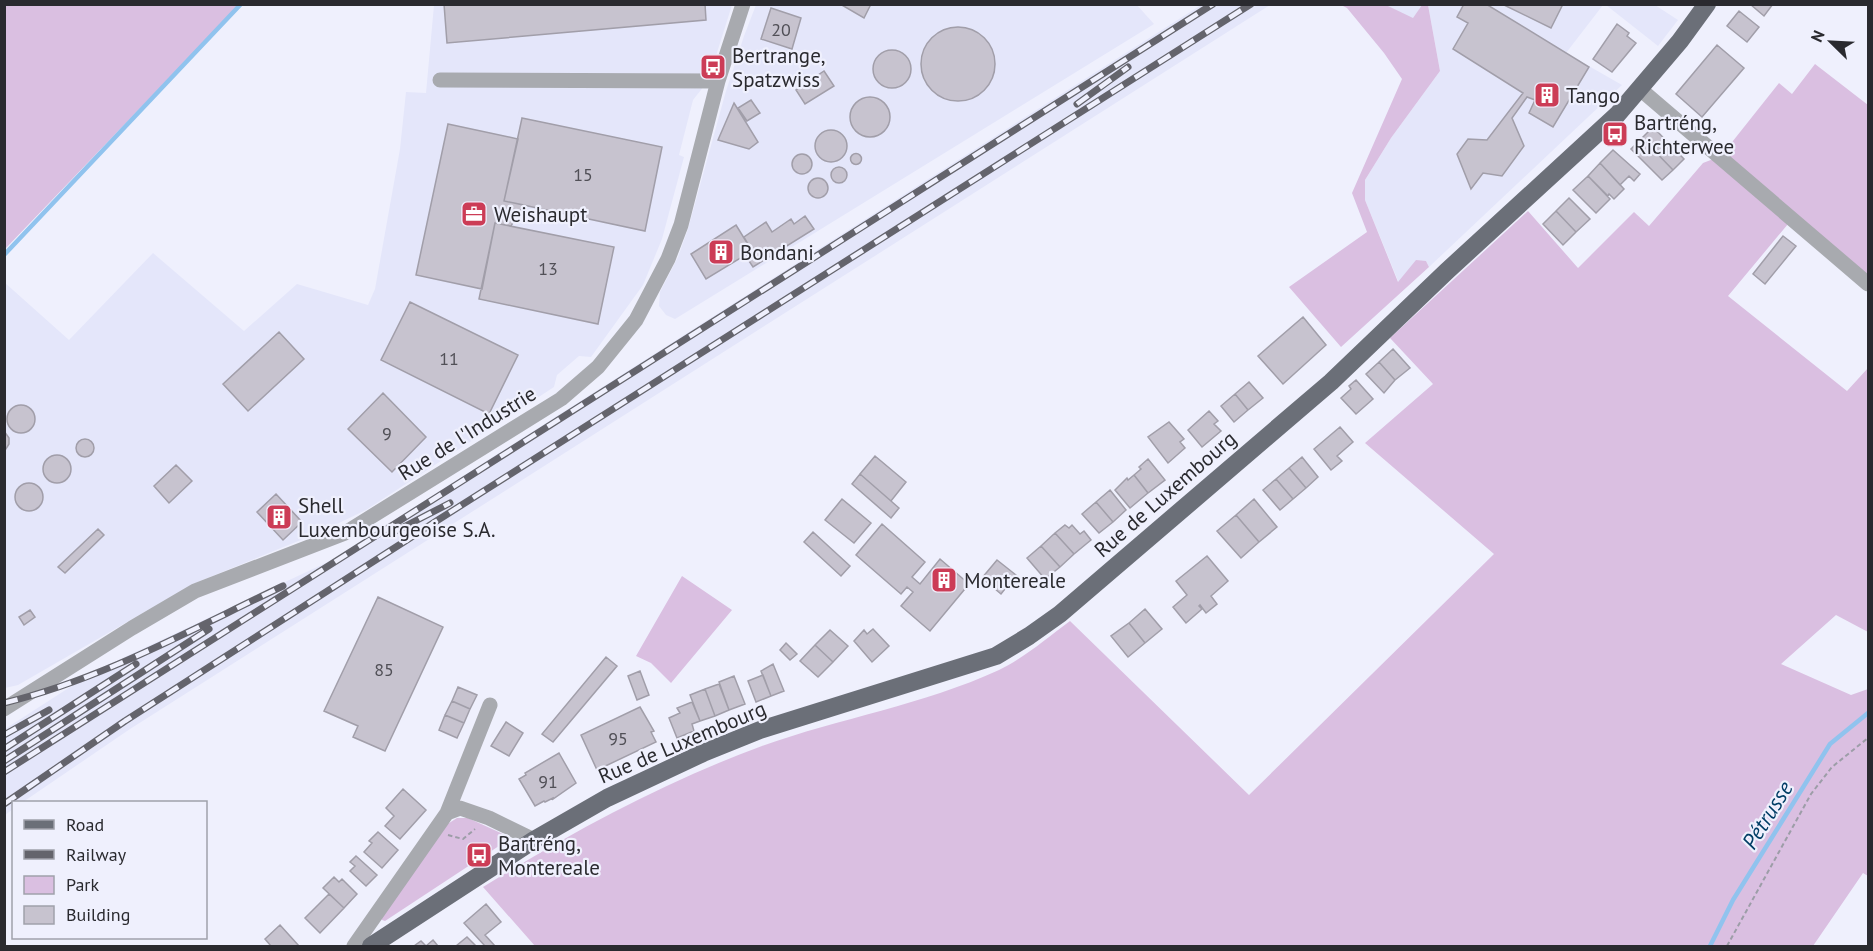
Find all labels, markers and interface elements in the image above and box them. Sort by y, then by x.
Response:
north arrow [1801,12,1861,72]
house number: 20 [771,18,791,41]
text: N [1806,27,1829,45]
place label: Bertrange, Spatzwiss [732,42,826,93]
bus stop icon: Bertrange, Spatzwiss [698,52,728,82]
building icon: Tango [1532,80,1562,110]
place label: Tango [1566,82,1620,109]
place label: Bartréng, Richterwee [1634,109,1734,160]
bus stop icon: Bartréng, Richterwee [1600,119,1630,149]
house number: 15 [573,163,593,186]
office icon: Weishaupt [459,199,489,229]
place label: Weishaupt [494,201,587,228]
building icon: Bondani [706,237,736,267]
place label: Bondani [740,239,814,266]
house number: 13 [538,257,558,280]
house number: 11 [439,347,459,370]
street label: Rue de l'Industrie [393,380,541,486]
house number: 9 [382,422,392,445]
street label: Rue de Luxembourg [1088,425,1242,563]
place label: Shell Luxembourgeoise S.A. [298,492,496,543]
building icon: Shell Luxembourgeoise S.A. [264,502,294,532]
building icon: Montereale [929,565,959,595]
place label: Montereale [964,567,1066,594]
house number: 85 [374,658,394,681]
street label: Rue de Luxembourg [594,694,770,790]
house number: 95 [608,727,628,750]
house number: 91 [538,770,558,793]
water label: Pétrusse [1735,775,1799,854]
legend [12,801,207,939]
text: Road [66,813,104,836]
place label: Bartréng, Montereale [498,830,600,881]
bus stop icon: Bartréng, Montereale [464,840,494,870]
text: Railway [66,843,127,866]
text: Park [66,873,99,896]
text: Building [66,903,130,926]

